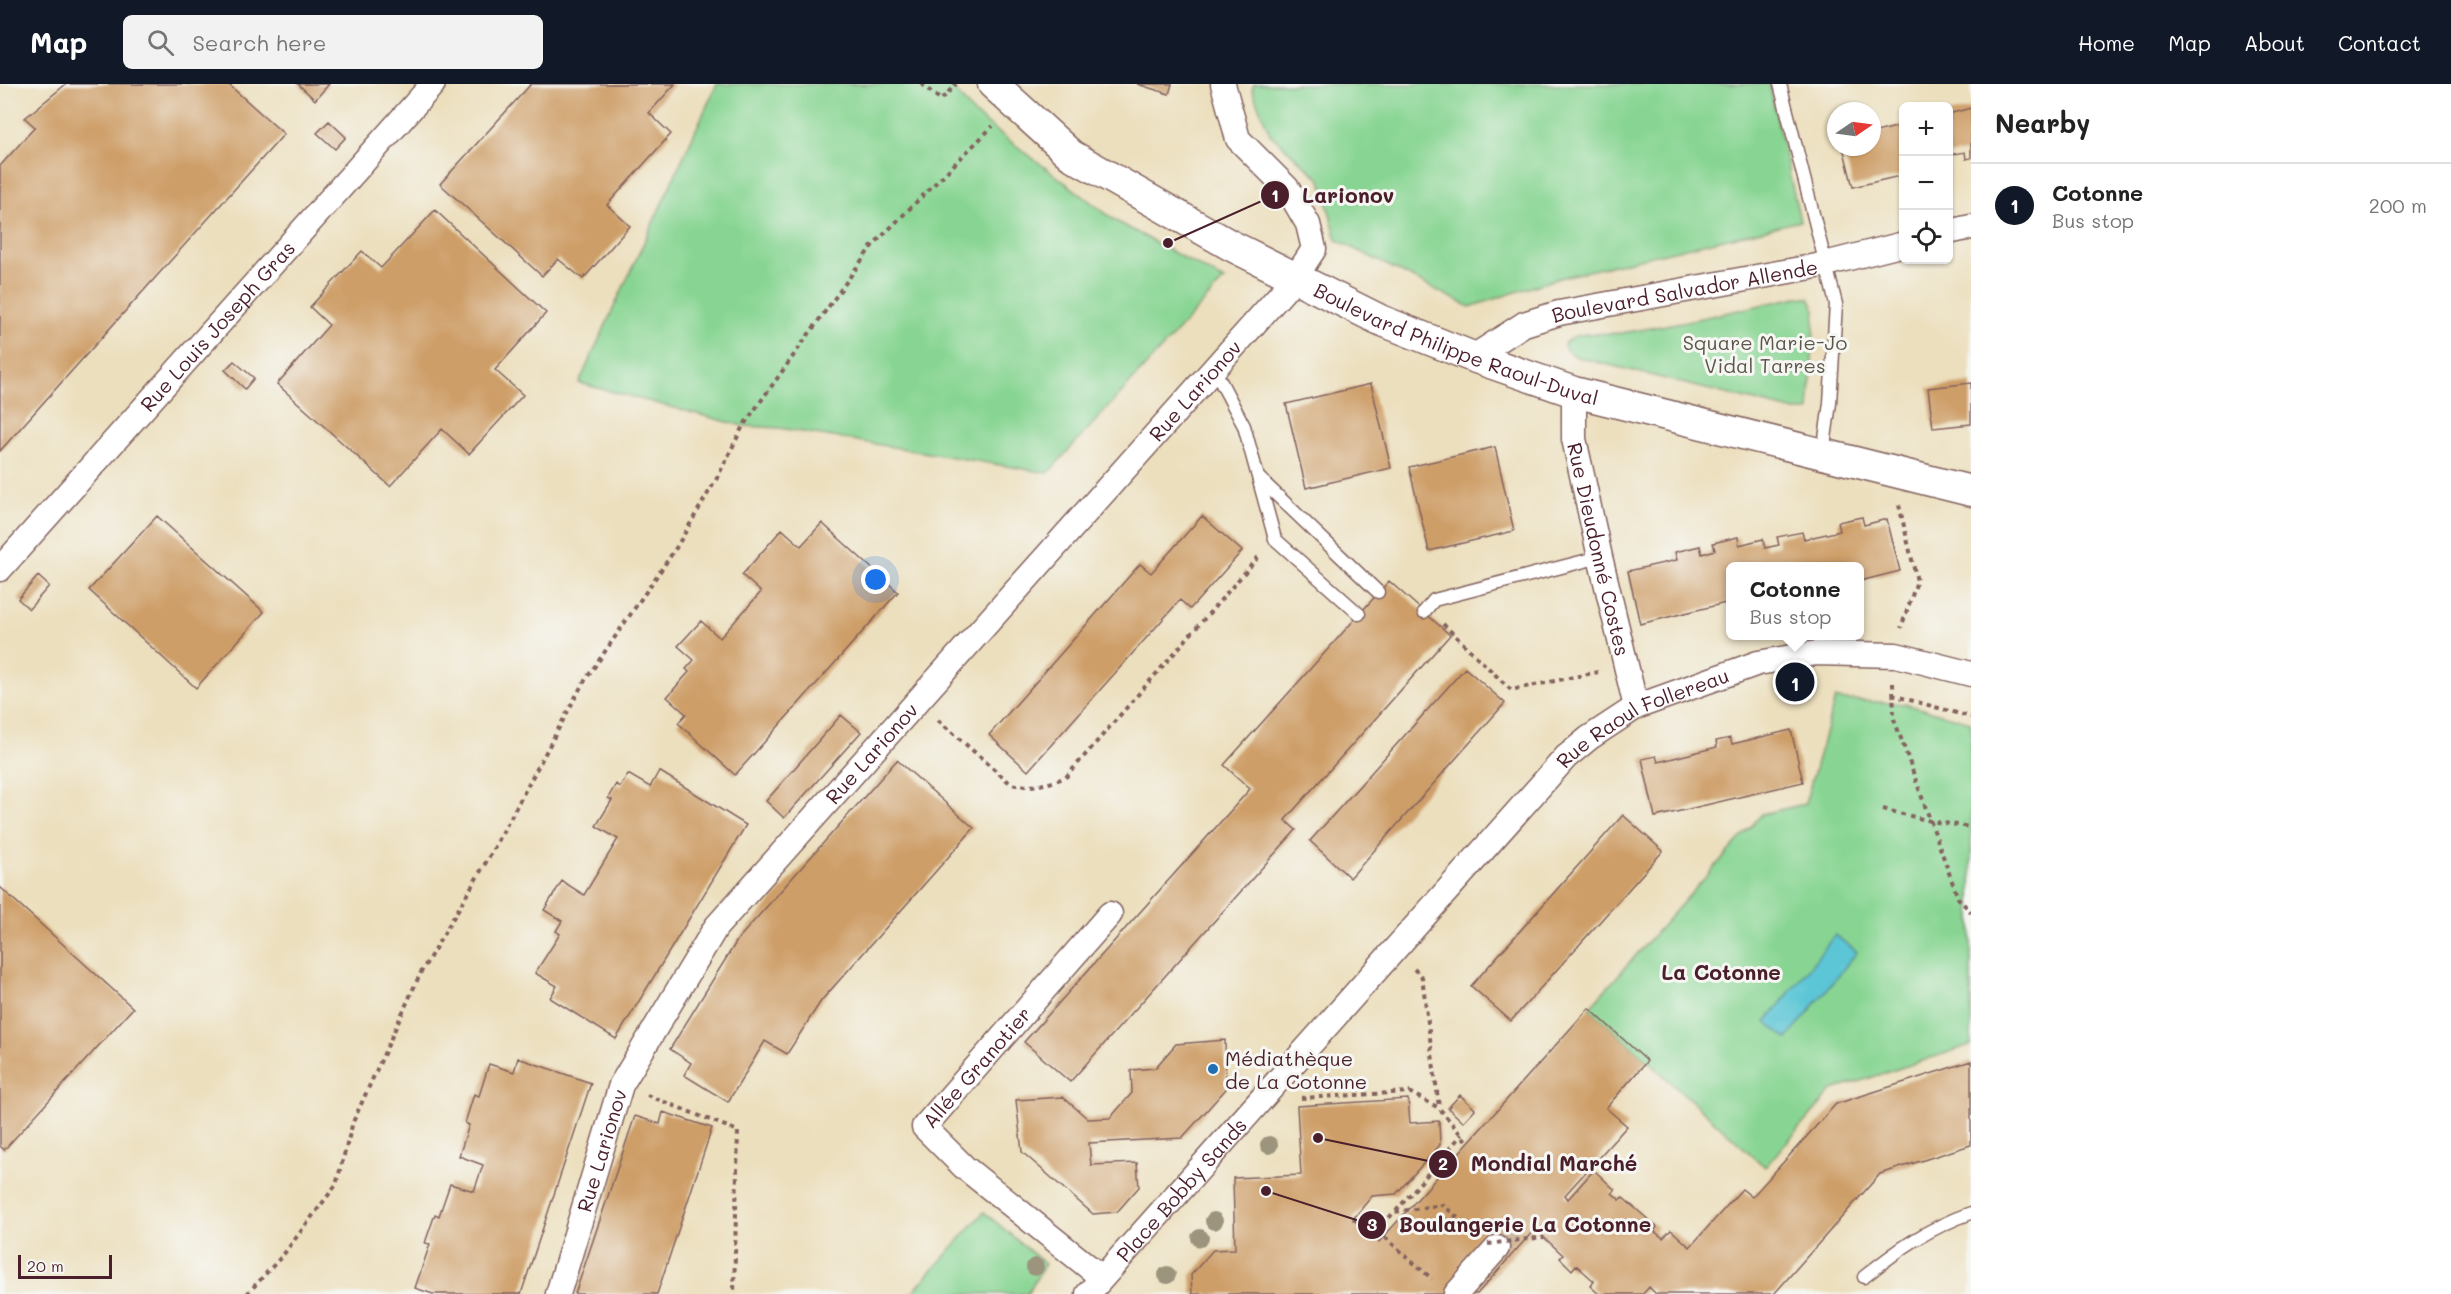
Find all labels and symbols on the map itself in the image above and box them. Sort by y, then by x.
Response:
north arrow [1827,102,1881,156]
callout: Larionov [1260,176,1406,215]
text: Larionov [1302,181,1394,208]
text: 1 [1271,183,1279,207]
street label: Rue Louis Joseph Gras [134,235,300,417]
street label: Boulevard Salvador Allende [1548,253,1820,328]
street label: Boulevard Philippe Raoul-Duval [1310,276,1601,411]
park label: Square Marie-Jo Vidal Tarres [1683,329,1847,378]
street label: Rue Larionov [1143,334,1247,446]
street label: Rue Dieudonné Costes [1562,440,1636,658]
your location [861,565,890,594]
pin: 1 [1776,660,1814,704]
street label: Rue Raoul Follereau [1550,662,1732,773]
street label: Rue Larionov [819,697,923,809]
district label: La Cotonne [1661,958,1781,985]
street label: Allée Granotier [916,1001,1036,1133]
place label: Médiathèque de La Cotonne [1225,1045,1367,1094]
marker: Médiathèque de La Cotonne [1206,1062,1220,1076]
street label: Rue Larionov [570,1086,632,1215]
street label: Place Bobby Sands [1110,1112,1252,1267]
callout: Mondial Marché [1428,1144,1649,1183]
text: Mondial Marché [1471,1149,1637,1176]
text: 2 [1438,1151,1448,1175]
callout: Boulangerie La Cotonne [1357,1205,1664,1244]
text: Boulangerie La Cotonne [1399,1210,1651,1237]
text: 3 [1367,1212,1378,1236]
scale bar [18,1252,112,1280]

